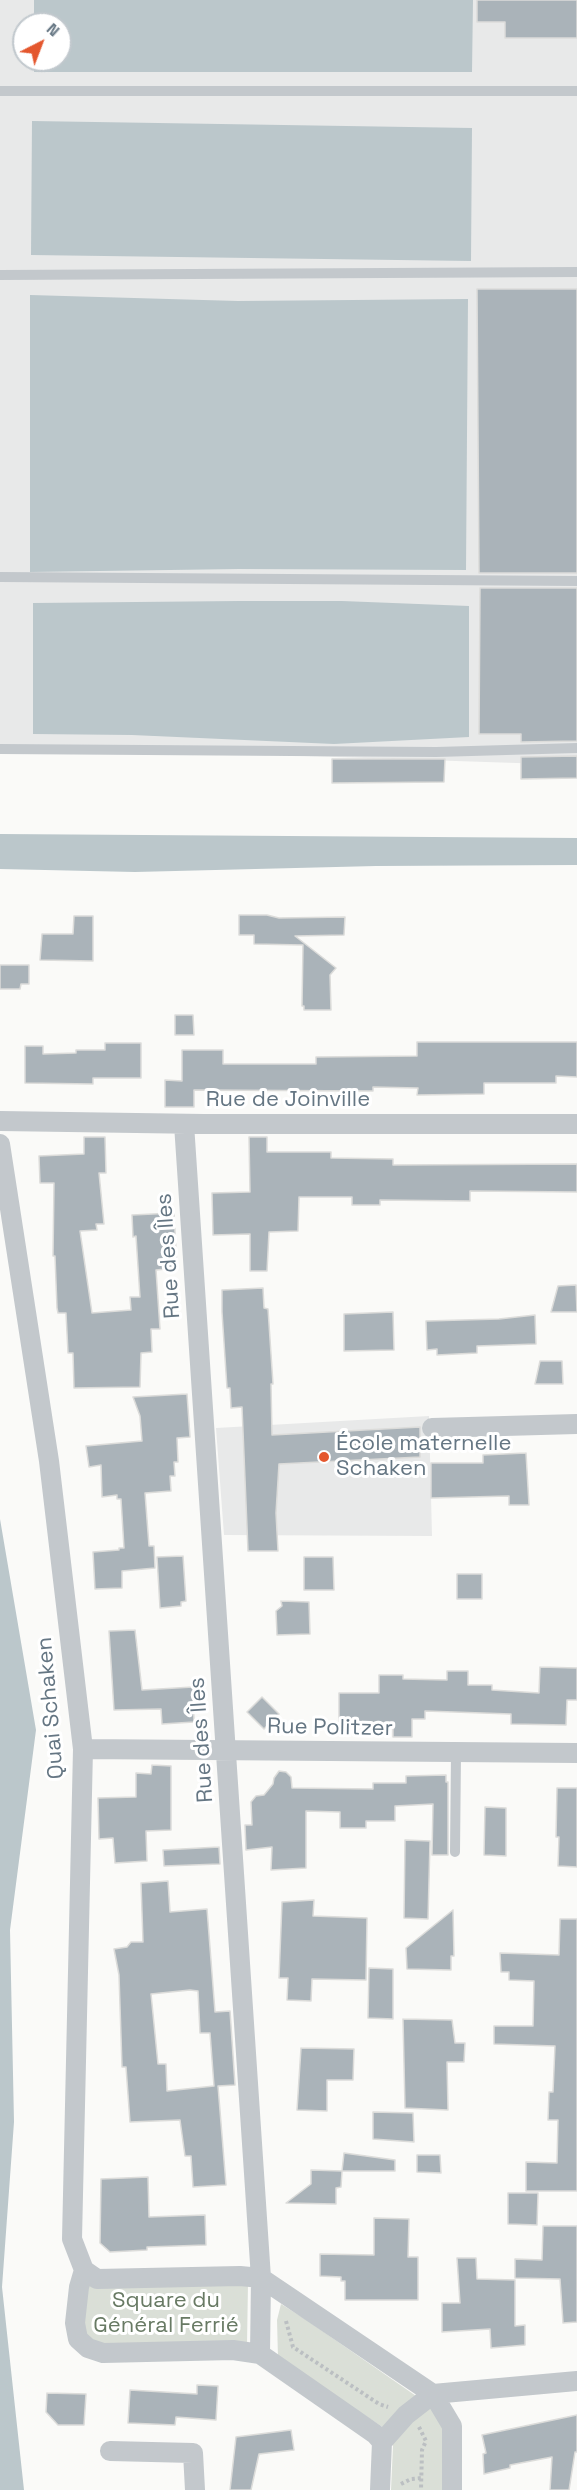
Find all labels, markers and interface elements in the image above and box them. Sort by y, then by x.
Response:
north arrow [12,12,72,72]
text: N [42,18,64,41]
street label: Rue de Joinville [206,1087,370,1113]
street label: Rue des Îles [151,1192,187,1320]
place label: École maternelle Schaken [336,1431,511,1482]
marker: École maternelle Schaken [317,1450,331,1464]
street label: Quai Schaken [32,1636,70,1780]
street label: Rue des Îles [184,1676,220,1804]
street label: Rue Politzer [267,1714,393,1742]
park label: Square du Général Ferrié [93,2288,239,2340]

